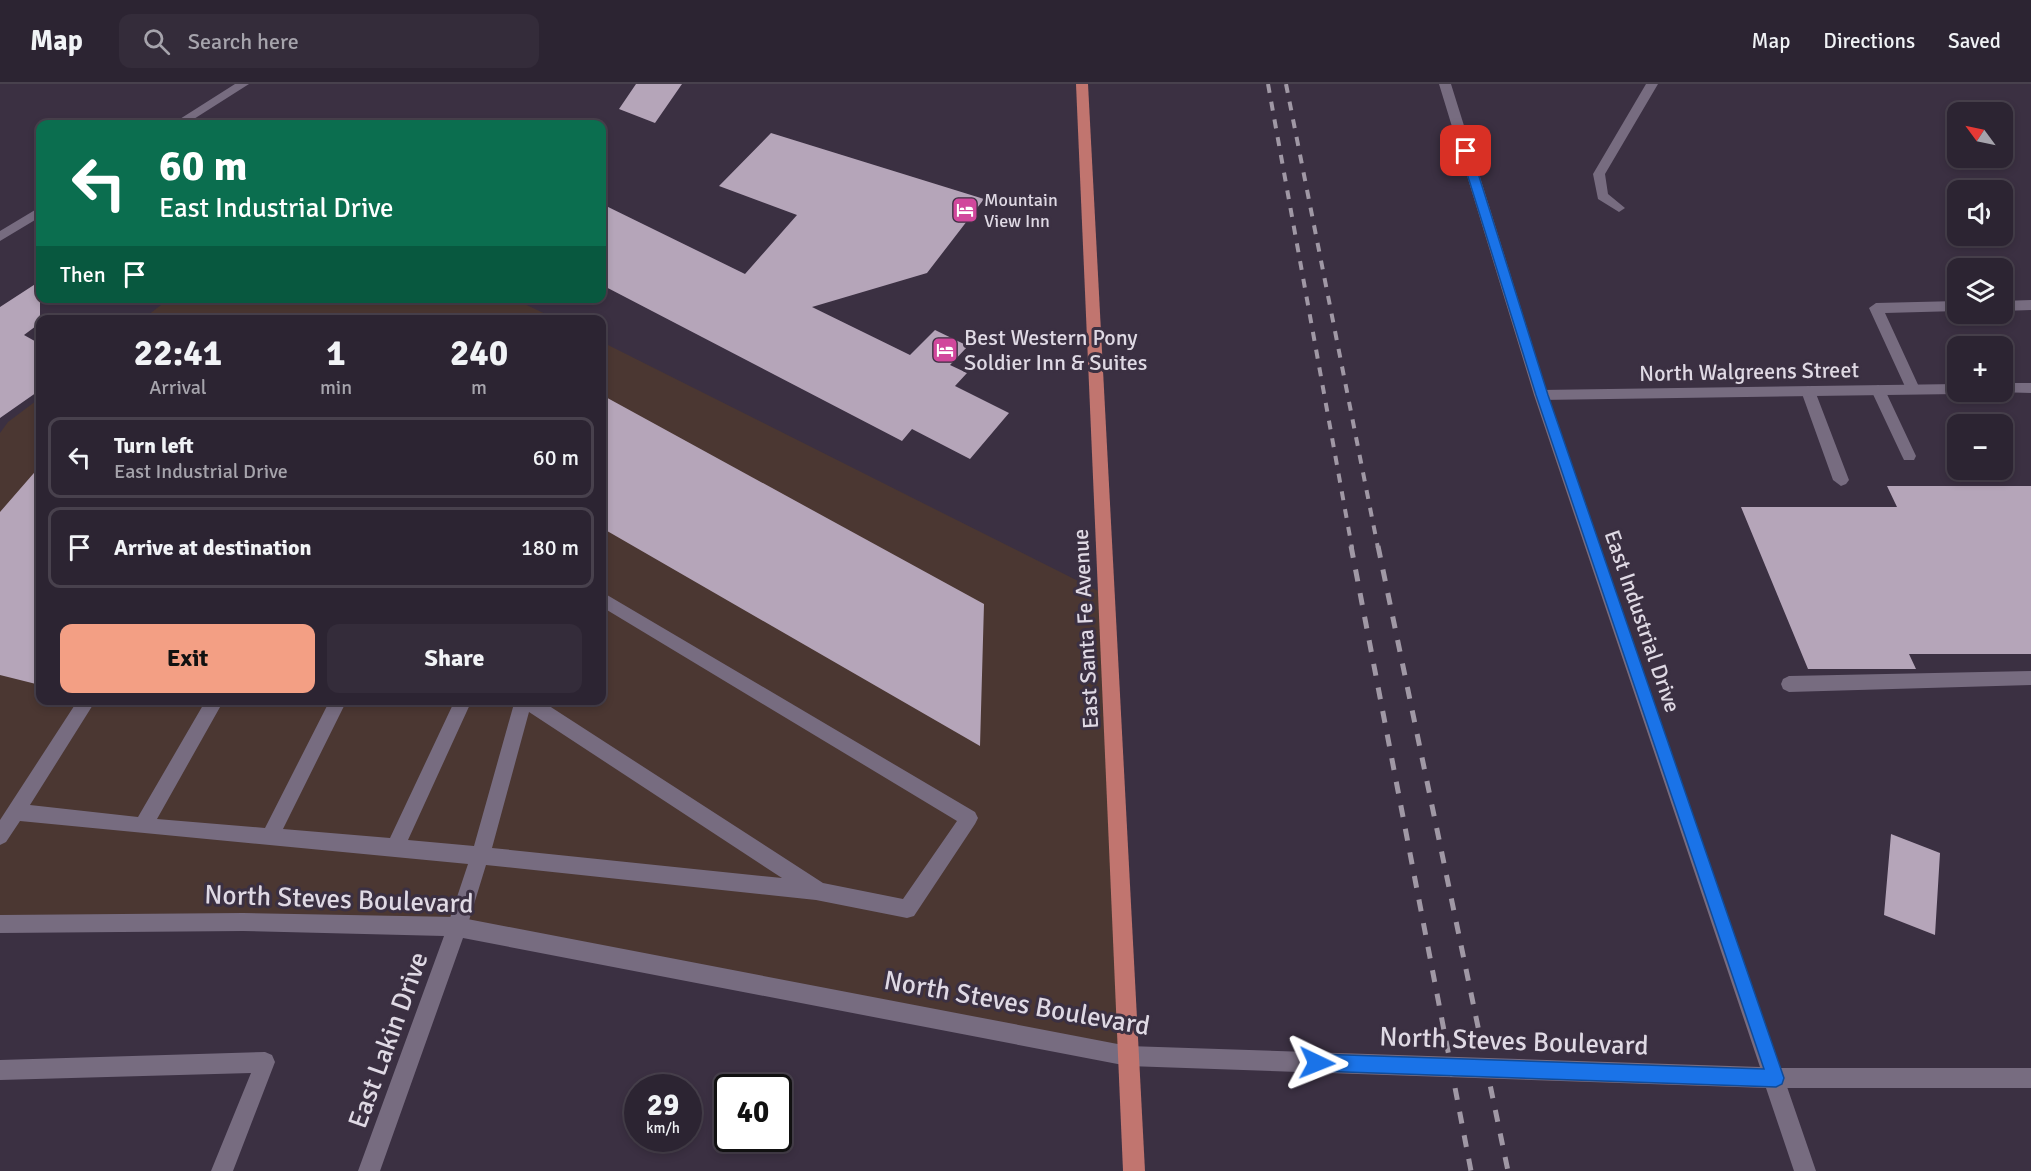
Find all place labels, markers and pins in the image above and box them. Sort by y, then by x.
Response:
pin [1440,125,1491,176]
place label: Mountain View Inn [984,189,1058,232]
hotel icon: Mountain View Inn [950,195,980,225]
place label: Best Western Pony Soldier Inn & Suites [964,324,1147,376]
hotel icon: Best Western Pony Soldier Inn & Suites [930,335,960,365]

